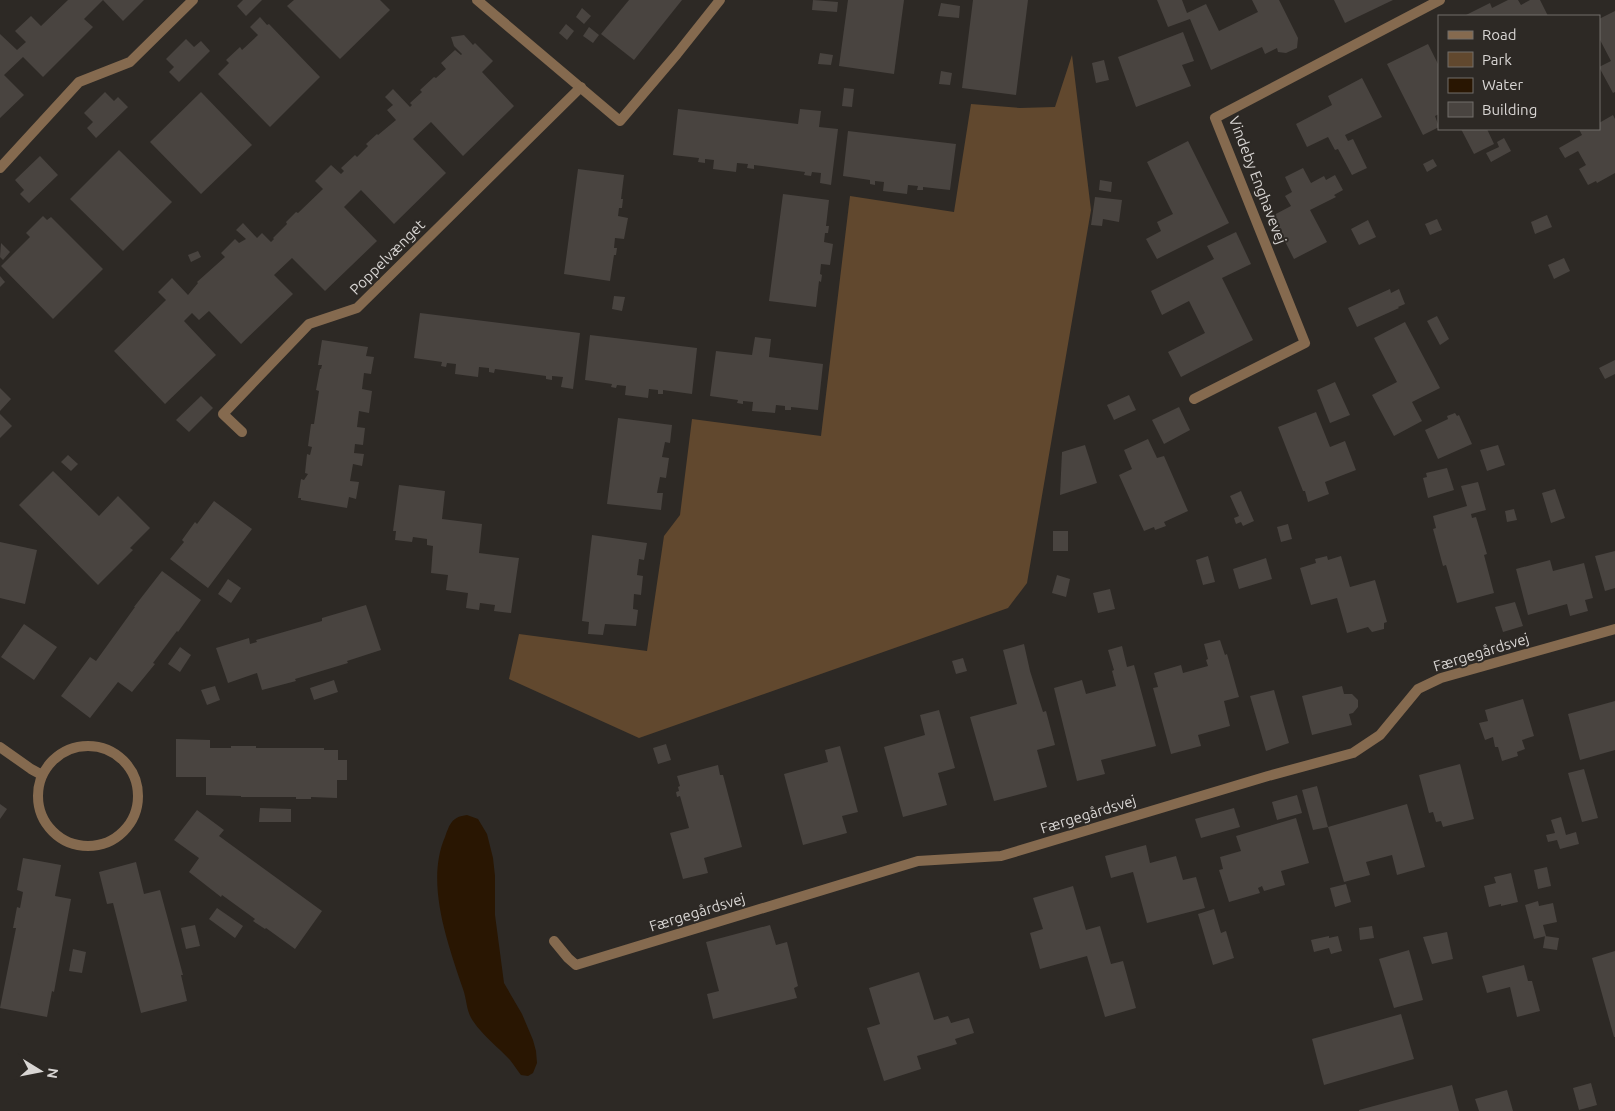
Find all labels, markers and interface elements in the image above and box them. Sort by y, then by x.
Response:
legend [1438,15,1600,130]
text: Road [1482,26,1517,43]
text: Park [1482,51,1512,68]
text: Water [1482,76,1523,93]
text: Building [1482,101,1537,118]
street label: Vindeby Enghavevej [1226,114,1290,246]
street label: Poppelvænget [346,216,428,298]
street label: Færgegårdsvej [1431,629,1531,675]
street label: Færgegårdsvej [1038,791,1138,837]
street label: Færgegårdsvej [647,889,747,935]
north arrow [15,1046,65,1096]
text: N [44,1067,62,1080]

